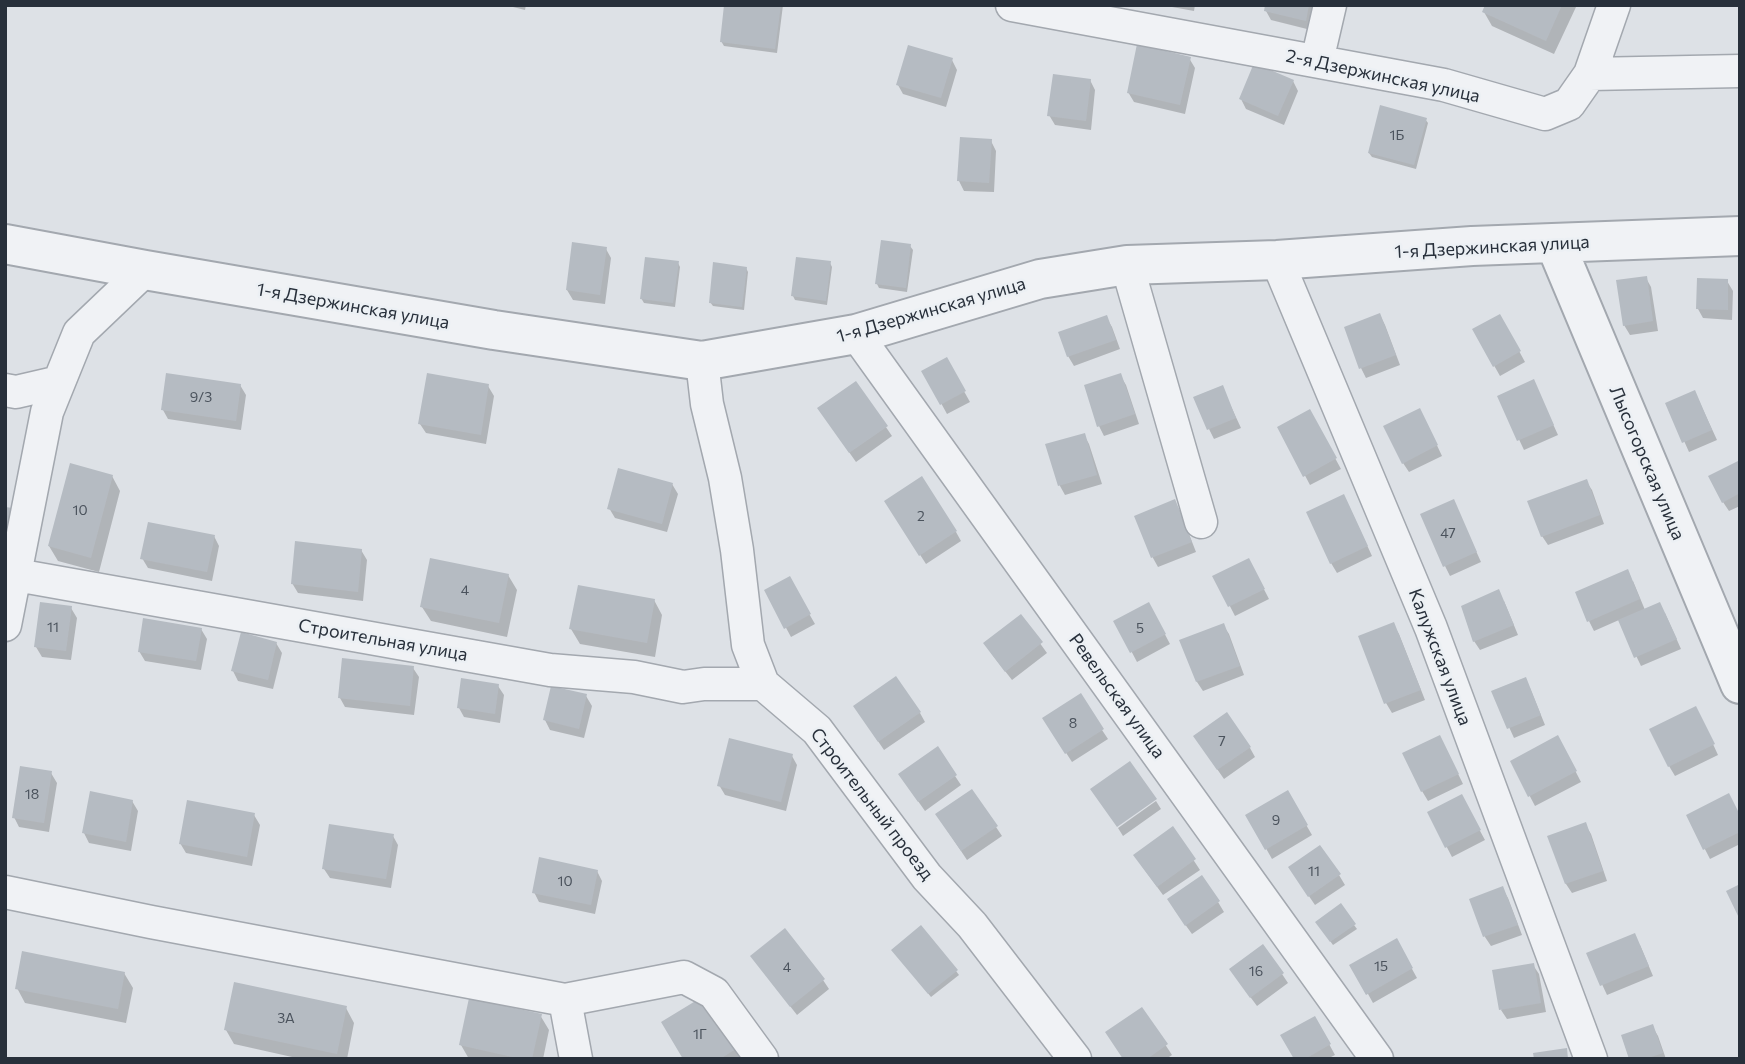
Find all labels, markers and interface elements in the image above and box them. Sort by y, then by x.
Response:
street label: 2-я Дзержинская улица [1284,45,1482,107]
house number: 1Б [1390,127,1404,143]
street label: 1-я Дзержинская улица [1394,231,1590,263]
street label: 1-я Дзержинская улица [834,273,1028,347]
street label: 1-я Дзержинская улица [255,278,451,334]
street label: Лысогорская улица [1605,383,1689,543]
house number: 9/3 [190,389,212,405]
house number: 10 [72,502,88,518]
house number: 2 [917,508,925,524]
house number: 47 [1440,525,1456,541]
house number: 4 [461,582,469,598]
street label: Калужская улица [1404,585,1476,729]
street label: Строительная улица [297,614,469,666]
house number: 11 [47,619,59,635]
house number: 5 [1136,620,1144,636]
street label: Ревельская улица [1064,629,1170,763]
house number: 8 [1069,715,1077,731]
street label: Строительный проезд [806,724,938,884]
house number: 7 [1218,733,1226,749]
house number: 18 [25,786,39,802]
house number: 9 [1272,812,1280,828]
house number: 11 [1308,863,1320,879]
house number: 10 [557,873,573,889]
house number: 15 [1374,958,1388,974]
house number: 4 [783,959,791,975]
house number: 16 [1249,963,1263,979]
house number: 3А [277,1010,295,1026]
house number: 1Г [693,1026,707,1042]

